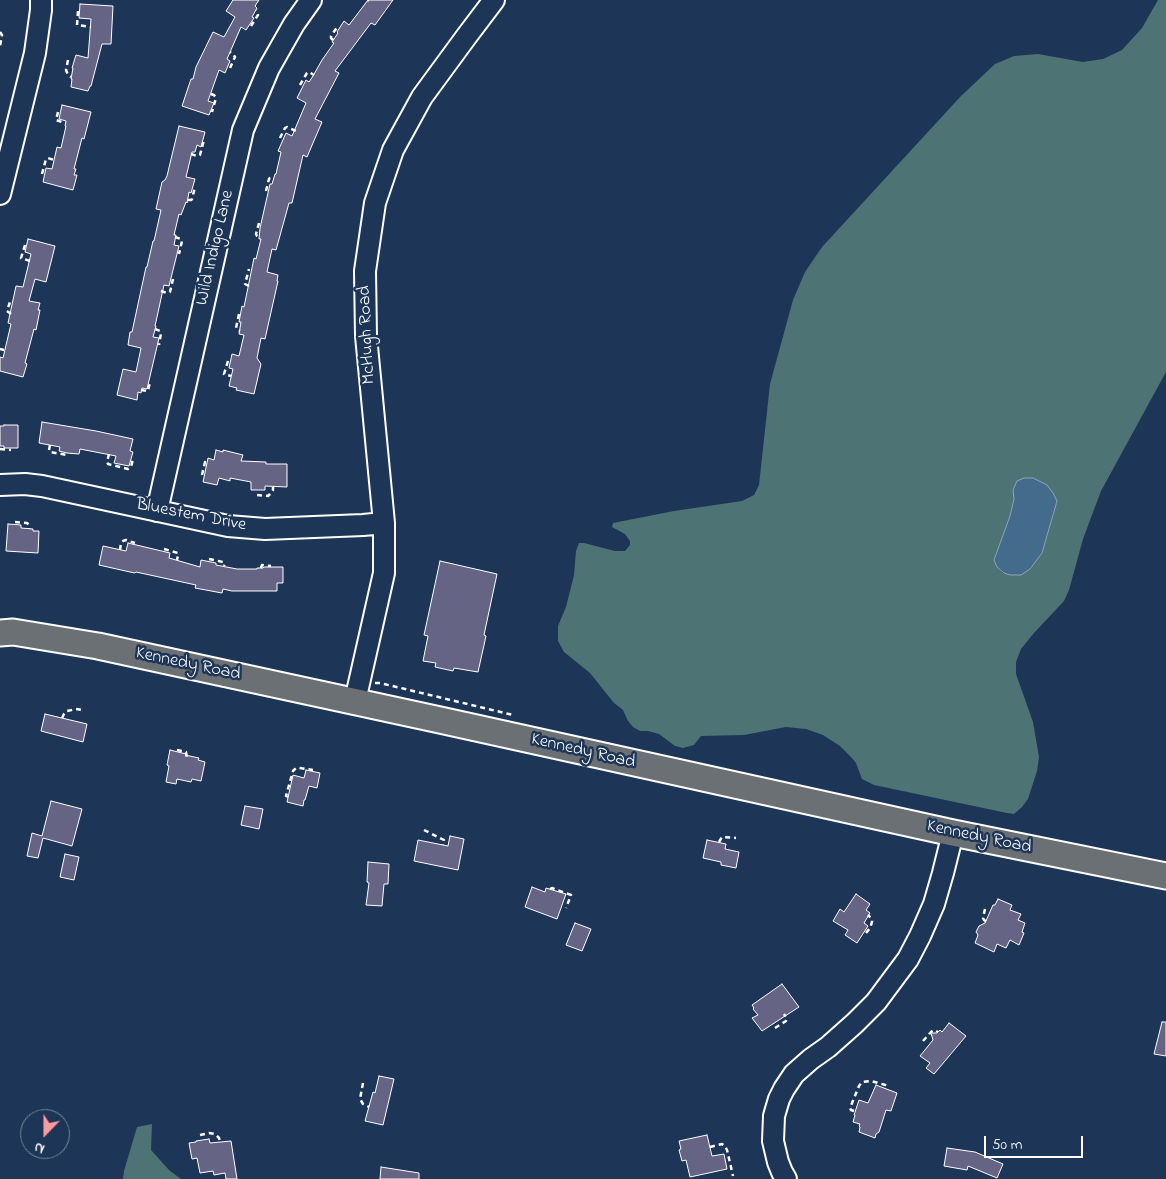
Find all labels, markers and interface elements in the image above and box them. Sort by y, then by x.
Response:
street label: Wild Indigo Lane [192,188,240,308]
street label: McHugh Road [355,285,381,385]
street label: Bluestem Drive [134,495,248,537]
street label: Kennedy Road [134,643,242,687]
street label: Kennedy Road [529,730,637,774]
street label: Kennedy Road [925,816,1033,860]
north arrow [20,1109,70,1159]
scale bar [986,1126,1085,1158]
text: 50 m [992,1134,1022,1156]
text: N [31,1136,48,1159]

